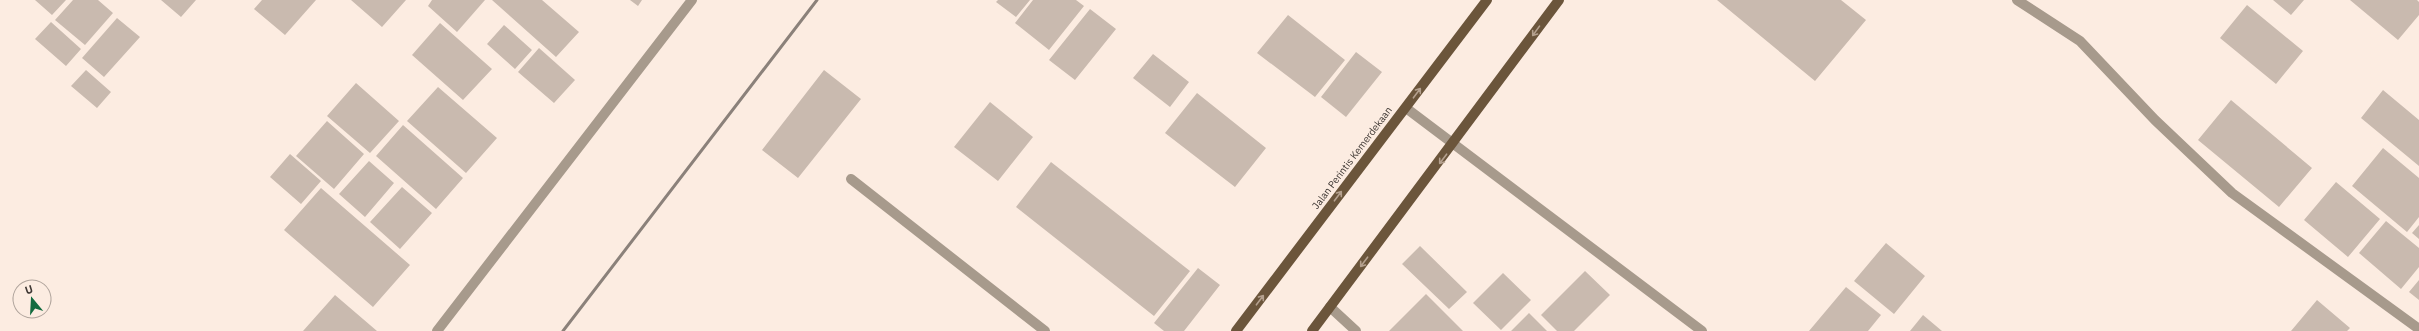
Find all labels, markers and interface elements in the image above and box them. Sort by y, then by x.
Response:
one-way arrow [1532,26,1541,37]
one-way arrow [1413,87,1421,98]
street label: Jalan Perintis Kemerdekaan [1309,104,1395,212]
one-way arrow [1438,153,1447,164]
one-way arrow [1334,191,1343,202]
one-way arrow [1360,257,1368,268]
north arrow [12,279,52,319]
text: U [23,282,35,297]
one-way arrow [1255,295,1264,306]

